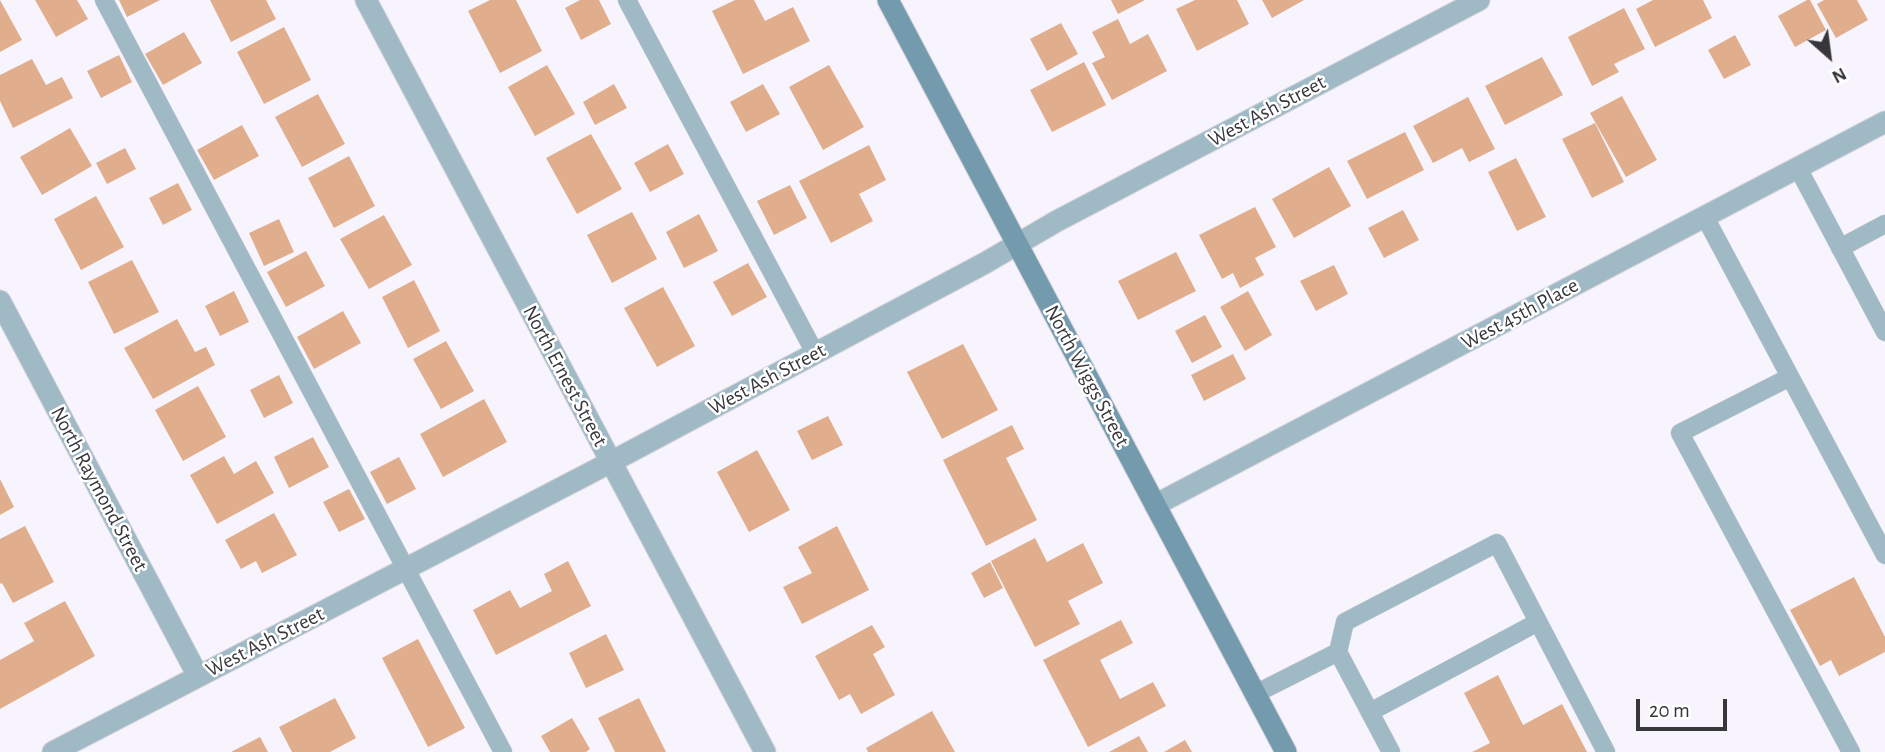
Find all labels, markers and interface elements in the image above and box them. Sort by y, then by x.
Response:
north arrow [1794,21,1864,91]
text: N [1829,63,1849,86]
street label: West Ash Street [1204,70,1330,152]
street label: West 45th Place [1457,273,1583,355]
street label: North Ernest Street [517,301,613,451]
street label: North Wiggs Street [1039,301,1135,451]
street label: West Ash Street [704,338,830,420]
street label: North Raymond Street [45,402,153,576]
street label: West Ash Street [202,601,328,683]
scale bar [1640,686,1731,730]
text: 20 m [1649,700,1690,721]

